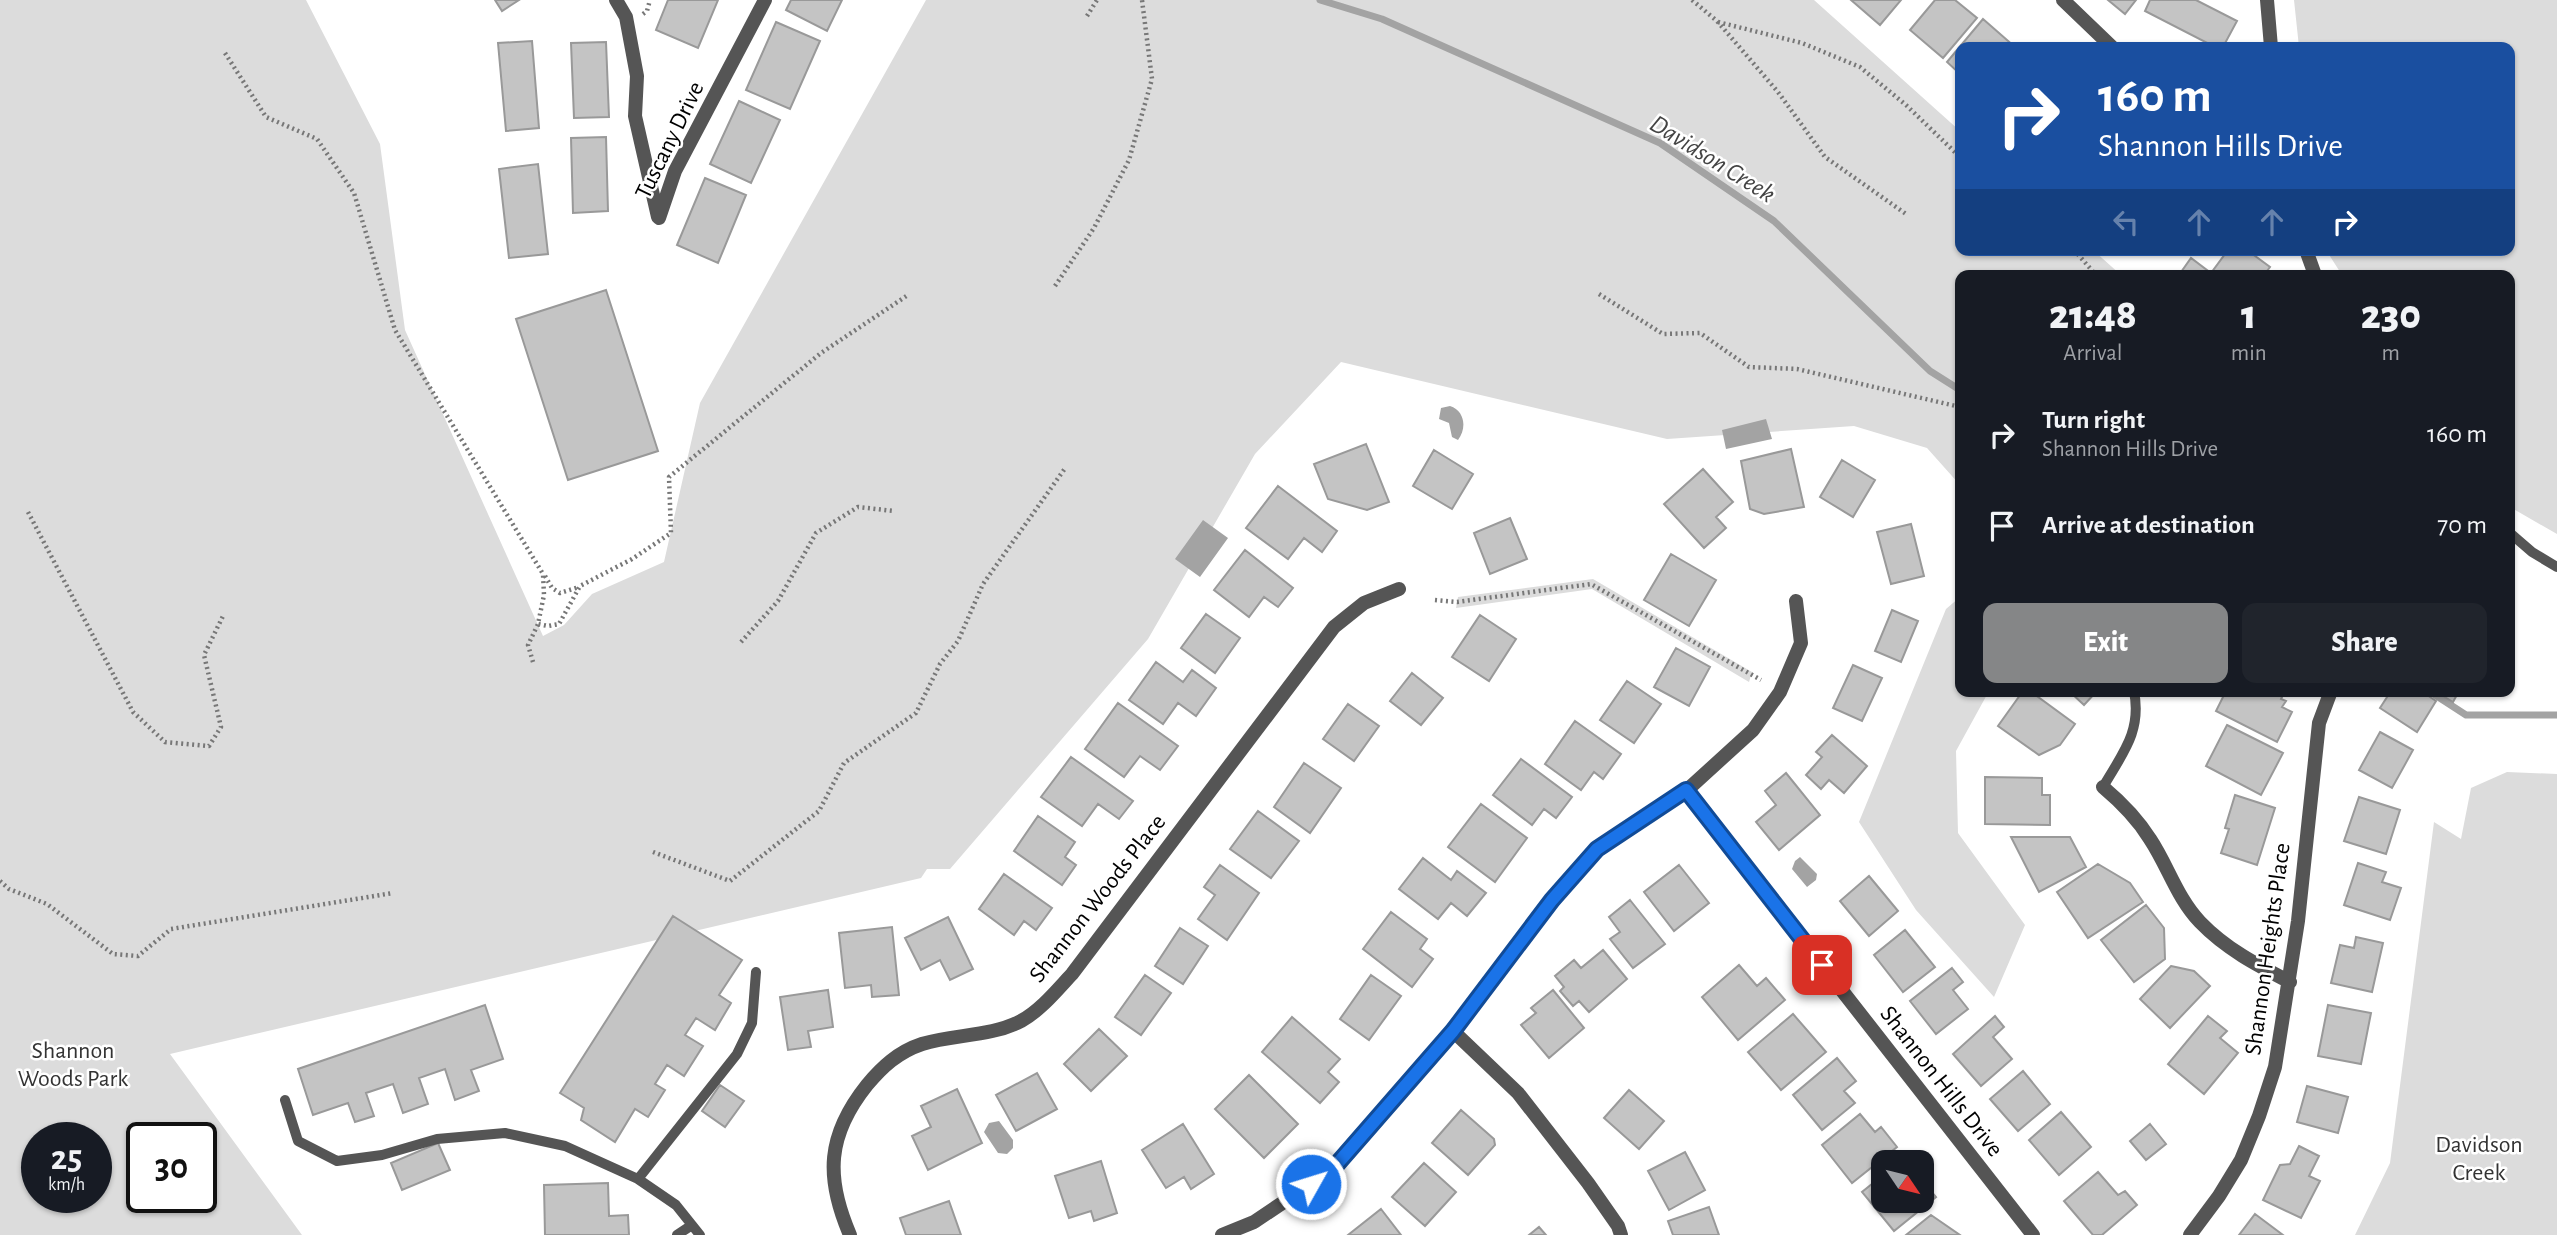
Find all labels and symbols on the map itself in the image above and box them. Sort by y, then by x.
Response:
street label: Tuscany Drive [631,78,709,203]
water label: Davidson Creek [1645,110,1780,208]
street label: Shannon Woods Place [1025,810,1171,987]
street label: Shannon Heights Place [2241,841,2295,1057]
pin [1792,935,1852,995]
street label: Shannon Hills Drive [1875,1002,2007,1161]
park label: Shannon Woods Park [18,1039,128,1091]
speed limit sign: 30 [126,1122,217,1213]
park label: Davidson Creek [2435,1133,2523,1185]
position arrow [1274,1147,1348,1221]
north arrow [1871,1150,1934,1213]

